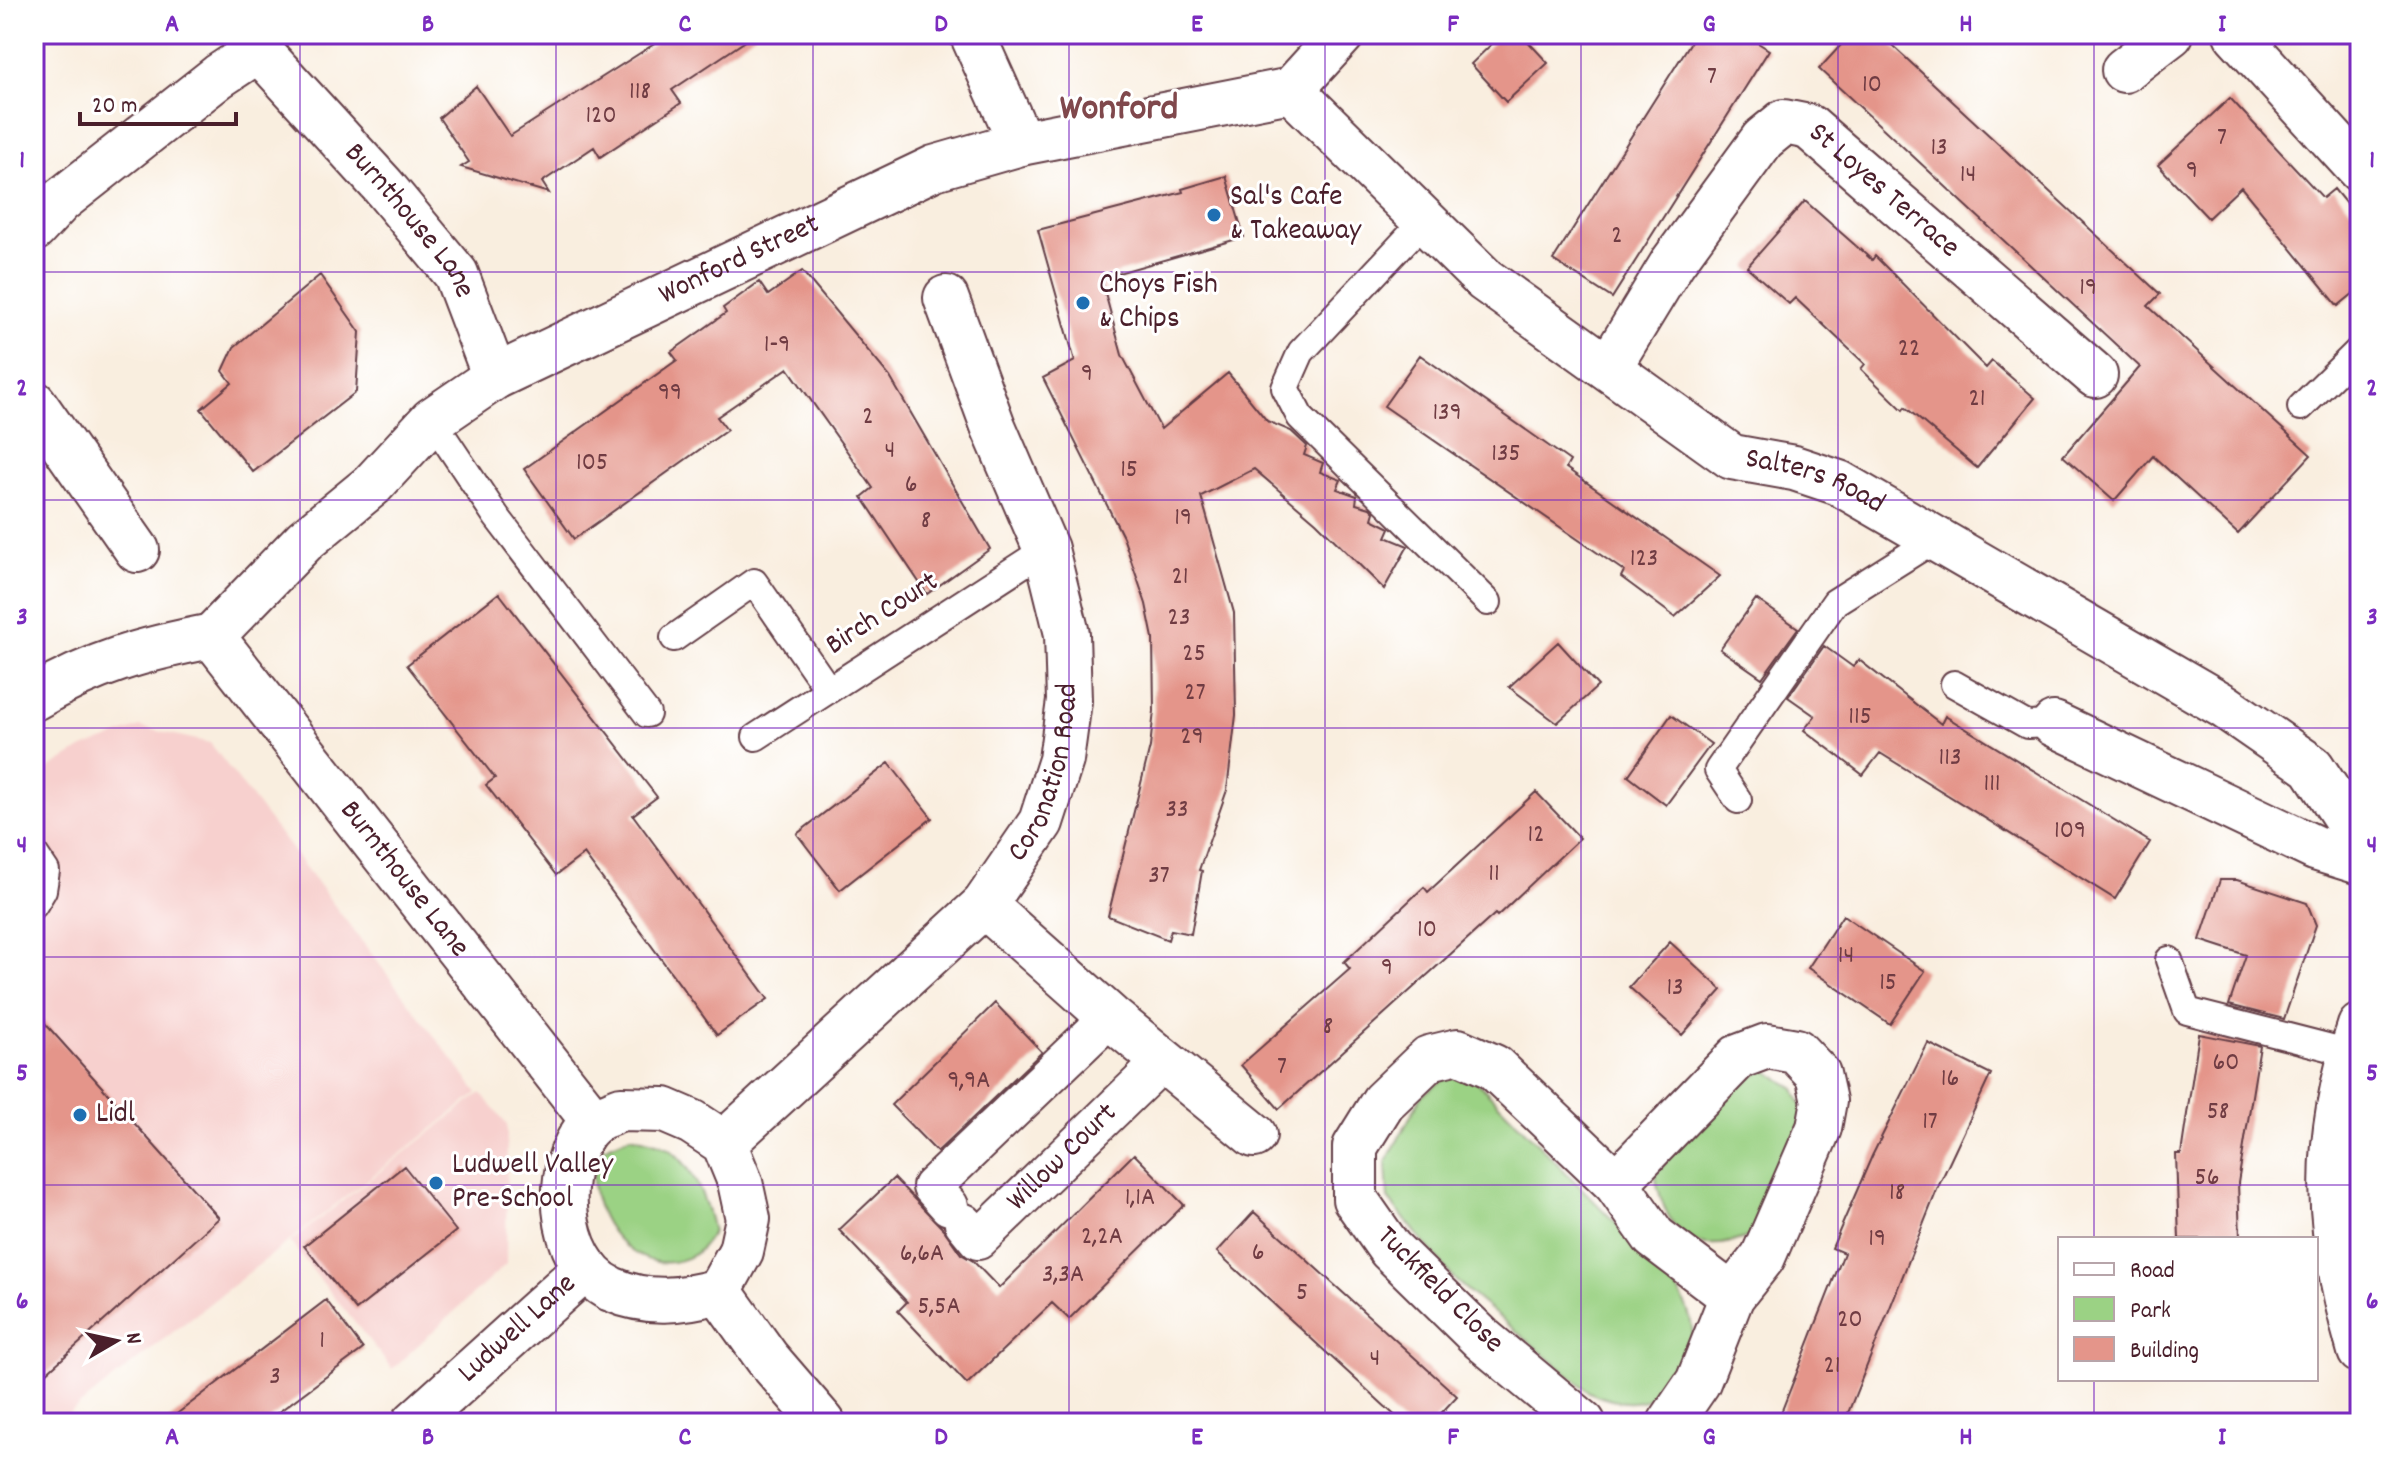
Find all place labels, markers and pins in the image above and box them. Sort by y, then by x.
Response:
place label: Sal's Cafe & Takeaway [1230,177,1362,254]
marker: Sal's Cafe & Takeaway [1205,206,1223,224]
place label: Choys Fish & Chips [1099,265,1218,342]
marker: Choys Fish & Chips [1074,294,1092,312]
place label: Lidl [96,1094,135,1137]
marker: Lidl [71,1106,89,1124]
place label: Ludwell Valley Pre-School [452,1145,614,1222]
marker: Ludwell Valley Pre-School [427,1174,445,1192]

